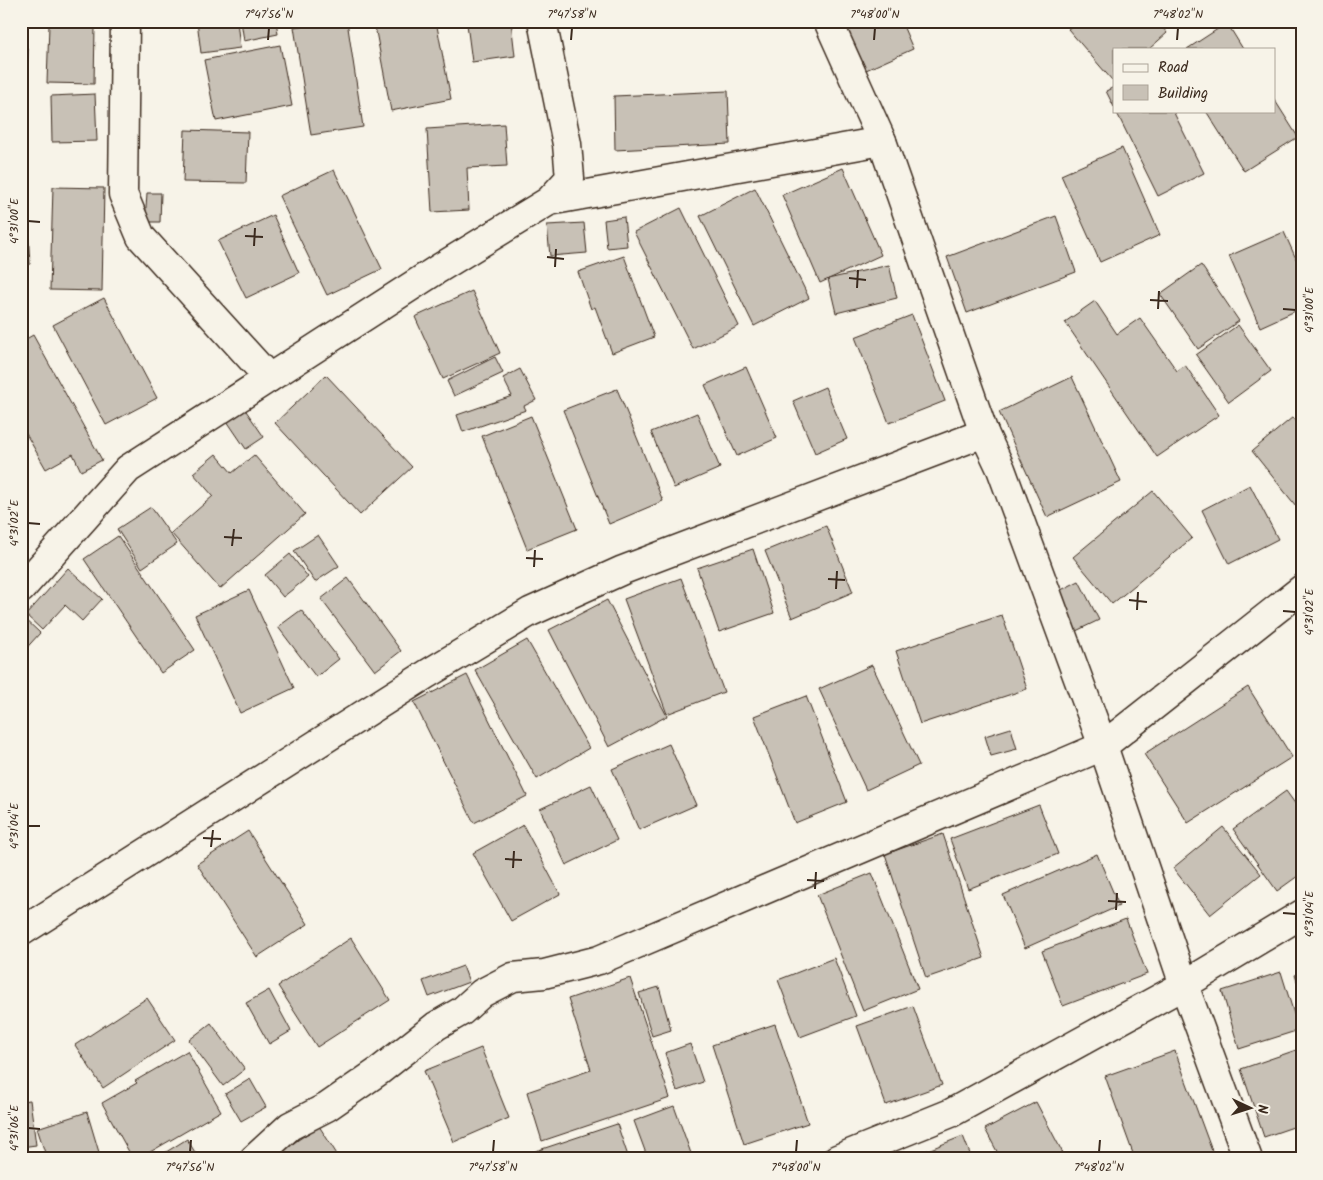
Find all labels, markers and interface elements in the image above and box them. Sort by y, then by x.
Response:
text: 7°47'56"N [245,5,293,24]
text: 7°47'58"N [547,5,597,24]
text: 7°48'00"N [850,5,900,24]
text: 7°48'02"N [1153,5,1203,24]
legend [1113,48,1276,112]
text: Road [1158,56,1189,80]
text: Building [1158,82,1208,106]
text: 4°31'00"E [5,197,24,244]
text: 4°31'00"E [1300,286,1319,333]
text: 4°31'02"E [5,499,24,547]
text: 4°31'02"E [1300,588,1319,636]
text: 4°31'04"E [5,802,24,849]
text: 4°31'04"E [1300,890,1319,937]
north arrow [1226,1082,1276,1132]
text: 4°31'06"E [5,1104,24,1151]
text: N [1251,1104,1273,1114]
text: 7°47'56"N [166,1158,214,1177]
text: 7°47'58"N [468,1158,518,1177]
text: 7°48'00"N [771,1158,821,1177]
text: 7°48'02"N [1074,1158,1124,1177]

